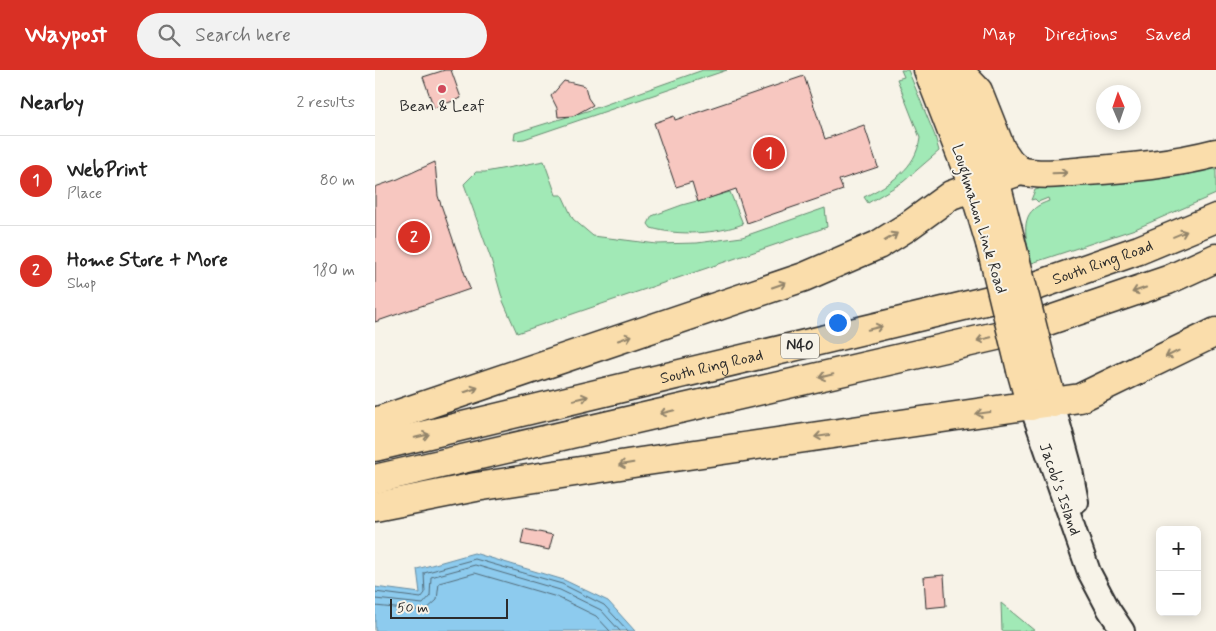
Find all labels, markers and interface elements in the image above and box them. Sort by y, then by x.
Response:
search box [137,13,487,58]
text: Waypost [25,20,107,51]
icon: search [155,21,183,49]
text: Search here [195,23,291,48]
text: Map [983,23,1016,47]
text: Directions [1044,23,1118,47]
text: Saved [1146,23,1191,47]
marker: Bean & Leaf [436,83,448,95]
north arrow [1096,85,1141,130]
text: Nearby [20,89,84,117]
text: 2 results [297,92,355,113]
place label: Bean & Leaf [399,96,485,117]
pin: 1 [753,134,785,172]
street label: Loughmahon Link Road [945,142,1012,296]
text: WebPrint [67,158,148,183]
one-way arrow [1052,168,1068,177]
text: 1 [32,170,40,191]
text: 80 m [320,170,355,191]
text: Place [67,183,102,204]
pin: 2 [398,218,430,256]
one-way arrow [1172,228,1187,238]
one-way arrow [883,231,897,241]
street label: South Ring Road [1049,235,1156,290]
text: Home Store + More [67,248,228,273]
text: 2 [32,260,40,281]
text: 180 m [312,260,355,281]
text: Shop [67,273,96,294]
one-way arrow [770,280,786,290]
one-way arrow [1131,286,1147,295]
your location [825,310,851,336]
one-way arrow [866,323,882,332]
one-way arrow [616,332,632,342]
road number: N40 [781,334,819,358]
one-way arrow [976,335,992,344]
street label: South Ring Road [658,344,765,389]
one-way arrow [1165,350,1180,360]
one-way arrow [818,372,834,381]
one-way arrow [463,385,478,394]
one-way arrow [572,393,588,403]
one-way arrow [660,408,676,417]
one-way arrow [975,408,991,418]
one-way arrow [414,431,430,440]
one-way arrow [814,431,830,441]
street label: Jacob's Island [1034,440,1086,538]
one-way arrow [619,459,635,469]
map controls [1156,526,1201,616]
button: + [1156,526,1201,571]
button: − [1156,571,1201,616]
scale bar [390,596,507,619]
text: 50 m [397,599,428,617]

